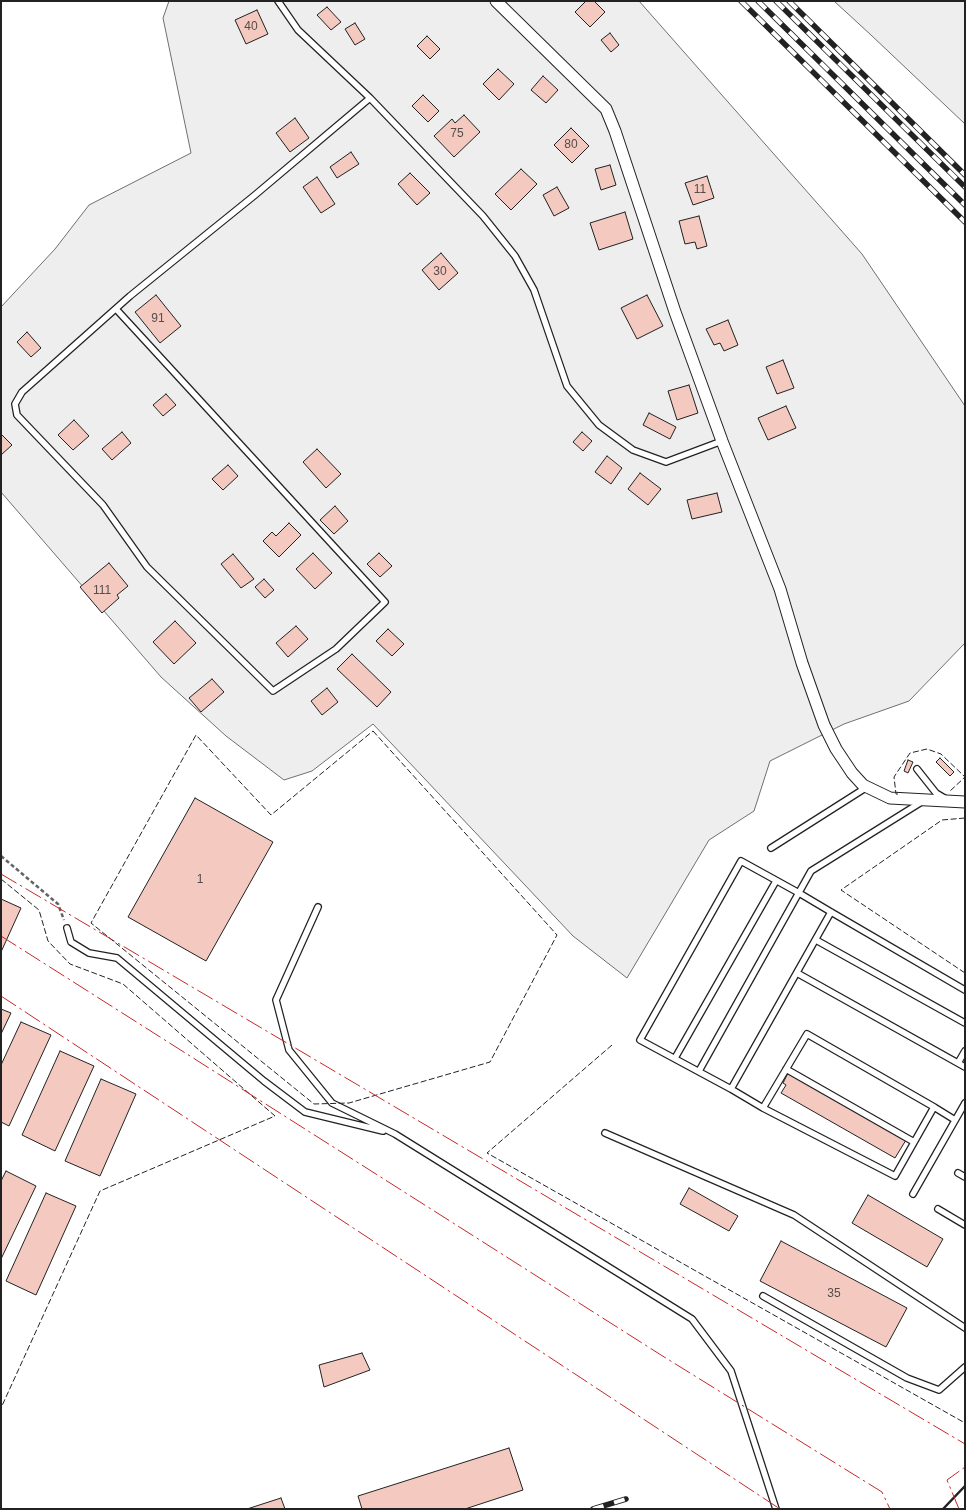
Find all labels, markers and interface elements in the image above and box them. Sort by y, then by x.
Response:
house number: 40 [244,20,258,34]
house number: 75 [450,127,464,141]
house number: 80 [564,138,578,152]
house number: 11 [694,183,706,197]
house number: 30 [433,265,447,279]
house number: 91 [151,312,165,326]
house number: 111 [93,584,111,598]
house number: 1 [197,873,203,887]
house number: 35 [827,1287,841,1301]

